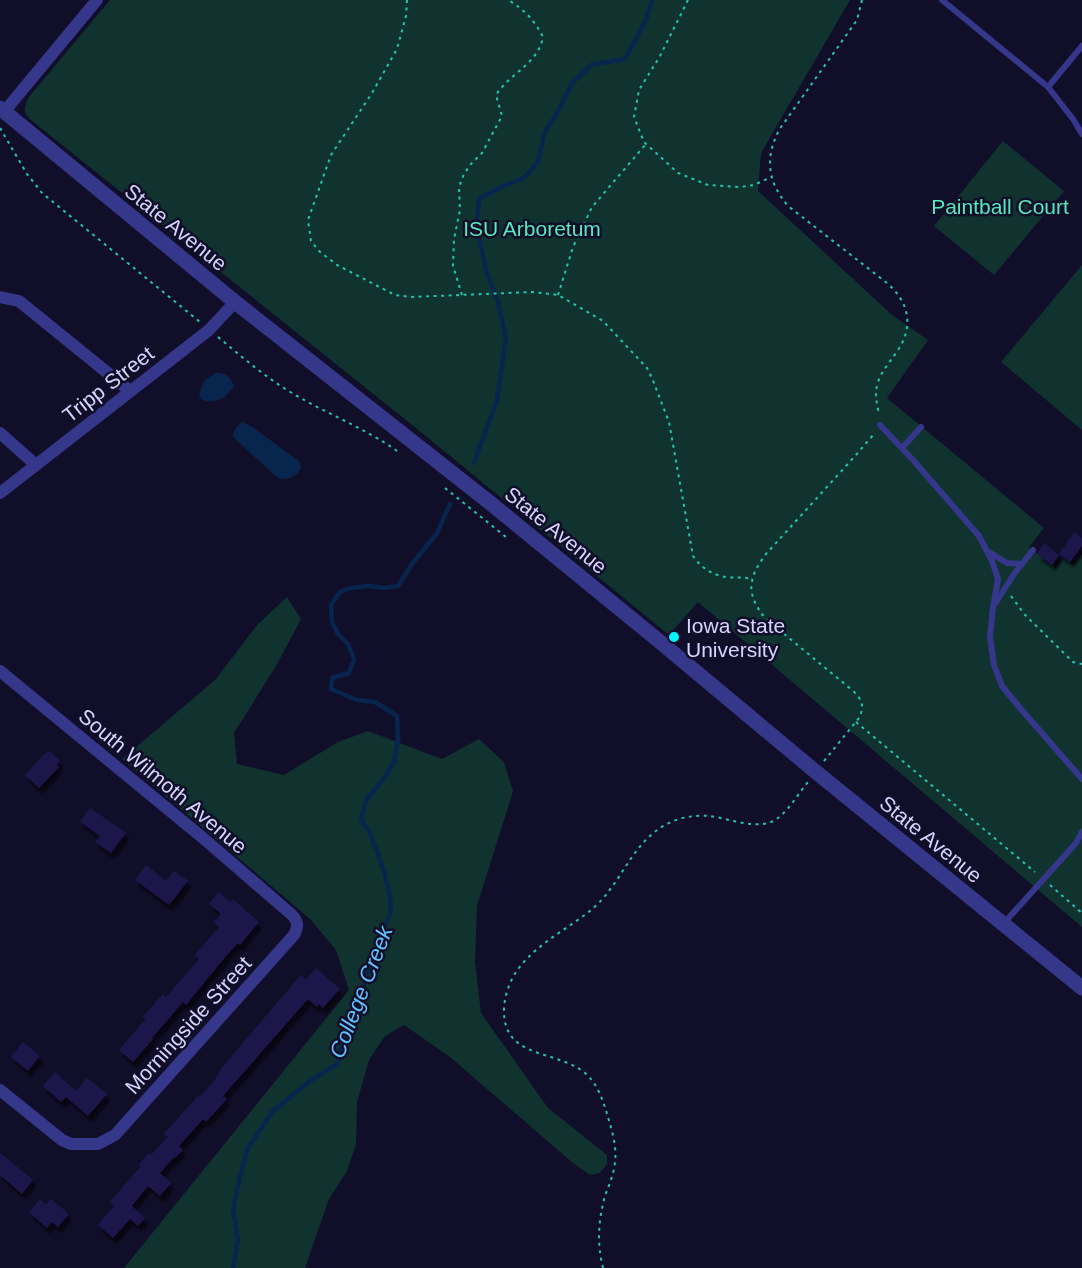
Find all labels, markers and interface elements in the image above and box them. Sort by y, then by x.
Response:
street label: State Avenue [120,179,232,275]
park label: Paintball Court [931,195,1069,218]
park label: ISU Arboretum [463,217,601,240]
street label: Tripp Street [58,341,158,427]
street label: State Avenue [500,482,612,578]
place label: Iowa State University [686,614,785,661]
marker: Iowa State University [667,630,681,644]
street label: South Wilmoth Avenue [74,704,252,858]
street label: State Avenue [875,791,987,887]
water label: College Creek [324,922,398,1062]
street label: Morningside Street [120,952,256,1098]

